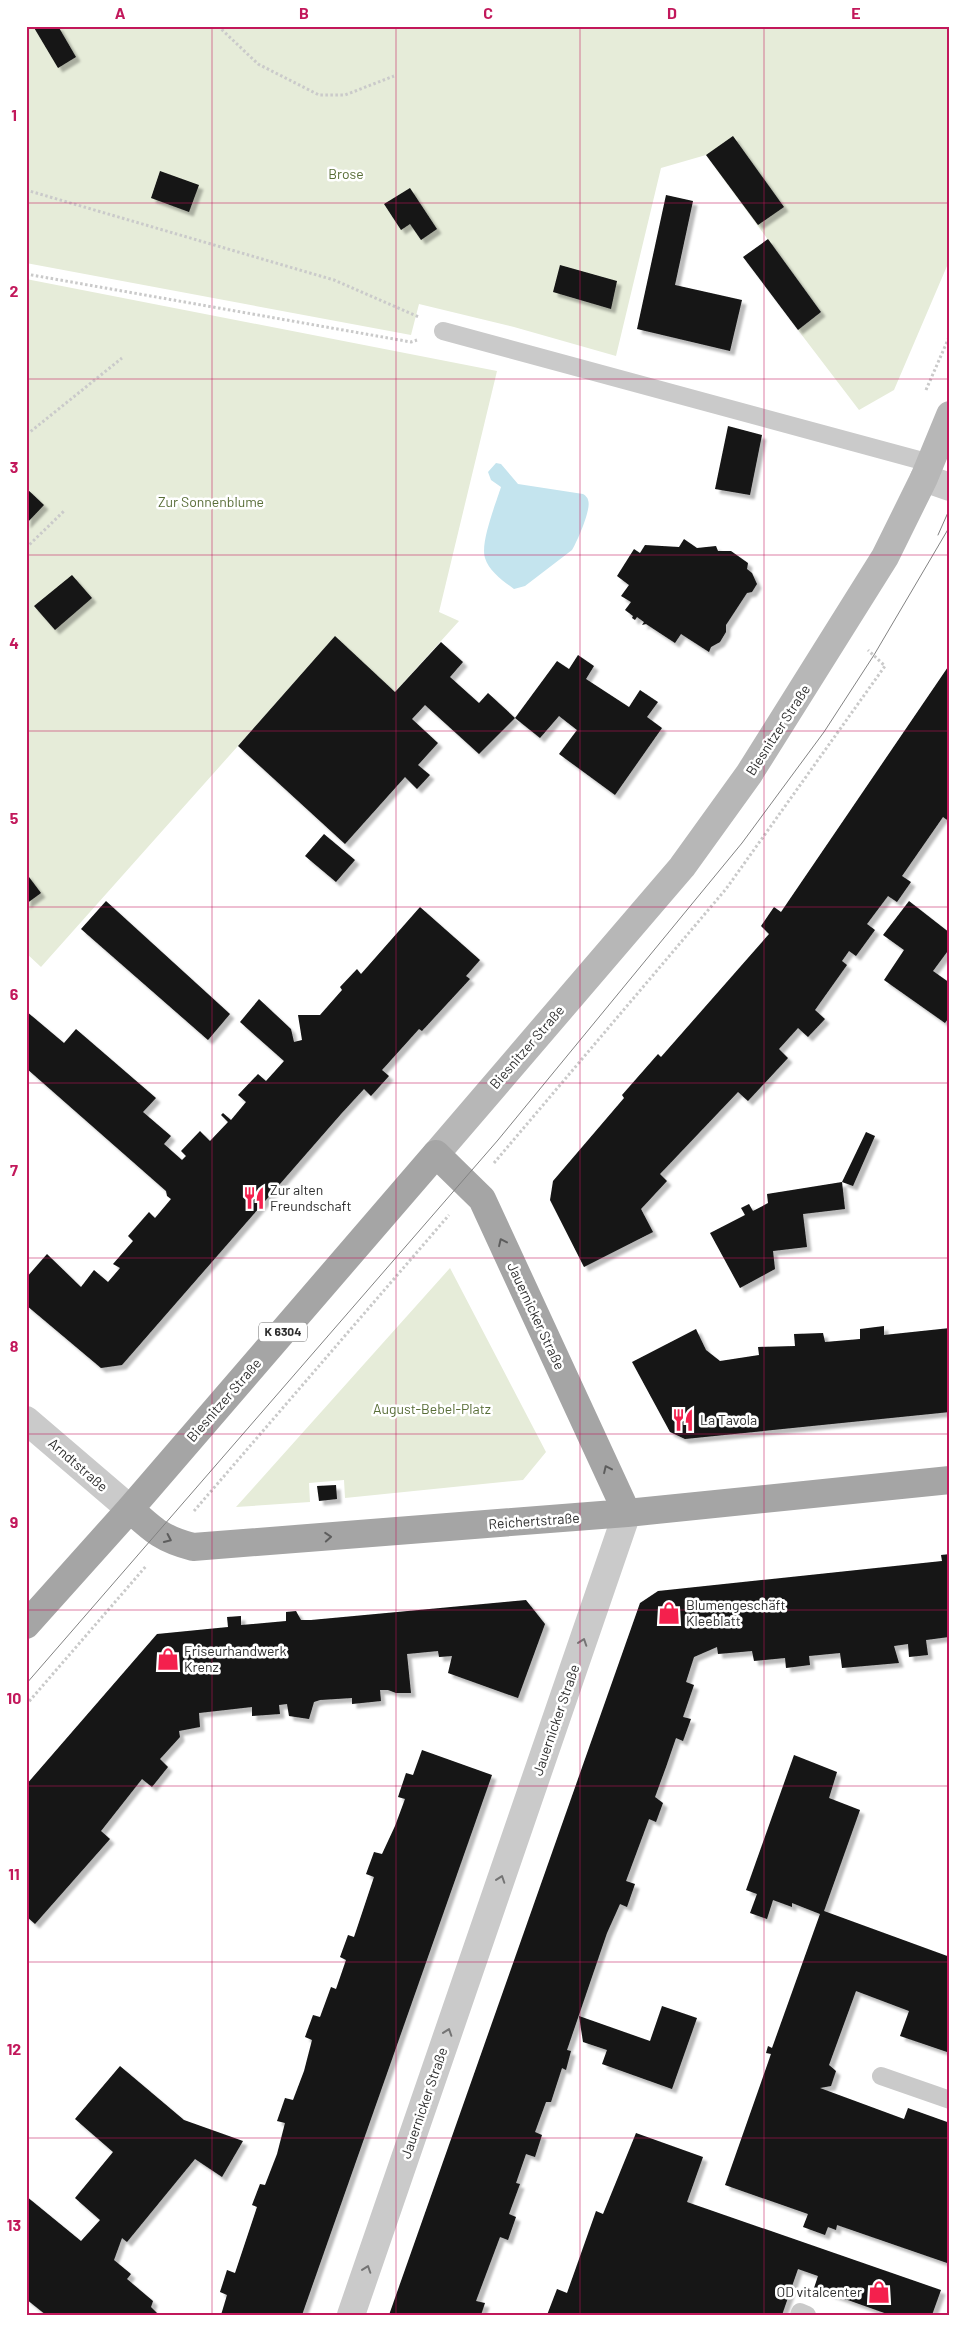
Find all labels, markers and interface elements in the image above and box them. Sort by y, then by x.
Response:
text: A [115,3,126,22]
text: B [299,3,309,22]
text: C [483,3,493,22]
text: D [667,3,677,22]
text: E [851,3,861,22]
text: 1 [11,105,17,124]
park label: Brose [328,165,364,182]
text: 2 [10,281,19,300]
text: 3 [10,457,18,476]
park label: Zur Sonnenblume [158,493,264,510]
text: 4 [9,633,19,652]
street label: Biesnitzer Straße [742,681,813,778]
text: 5 [10,808,19,827]
text: 6 [10,984,19,1003]
street label: Biesnitzer Straße [486,1001,567,1092]
text: 7 [10,1160,18,1179]
place label: Zur alten Freundschaft [270,1181,352,1214]
restaurant icon: Zur alten Freundschaft [241,1185,267,1211]
one-way arrow [498,1238,508,1247]
street label: Jauernicker Straße [504,1259,569,1372]
road number: K 6304 [259,1322,307,1341]
text: 8 [10,1336,19,1355]
street label: Biesnitzer Straße [183,1354,264,1445]
park label: August-Bebel-Platz [373,1400,491,1417]
restaurant icon: La Tavola [670,1407,696,1433]
place label: La Tavola [700,1411,757,1428]
street label: Arndtstraße [45,1434,111,1495]
one-way arrow [602,1465,613,1474]
street label: Reichertstraße [488,1509,580,1532]
text: 9 [10,1512,18,1531]
one-way arrow [325,1531,333,1542]
one-way arrow [163,1533,172,1543]
place label: Blumengeschäft Kleeblatt [686,1596,786,1629]
shop icon: Blumengeschäft Kleeblatt [656,1600,682,1626]
one-way arrow [577,1639,587,1647]
place label: Friseurhandwerk Krenz [184,1642,286,1675]
shop icon: Friseurhandwerk Krenz [155,1646,181,1672]
street label: Jauernicker Straße [529,1662,583,1778]
text: 10 [7,1688,21,1707]
text: 11 [8,1864,20,1883]
one-way arrow [496,1875,506,1883]
one-way arrow [443,2029,453,2037]
text: 12 [7,2039,21,2058]
street label: Jauernicker Straße [397,2045,451,2161]
text: 13 [7,2215,21,2234]
one-way arrow [361,2265,371,2273]
shop icon: OD vitalcenter [866,2279,892,2305]
place label: OD vitalcenter [776,2283,862,2300]

